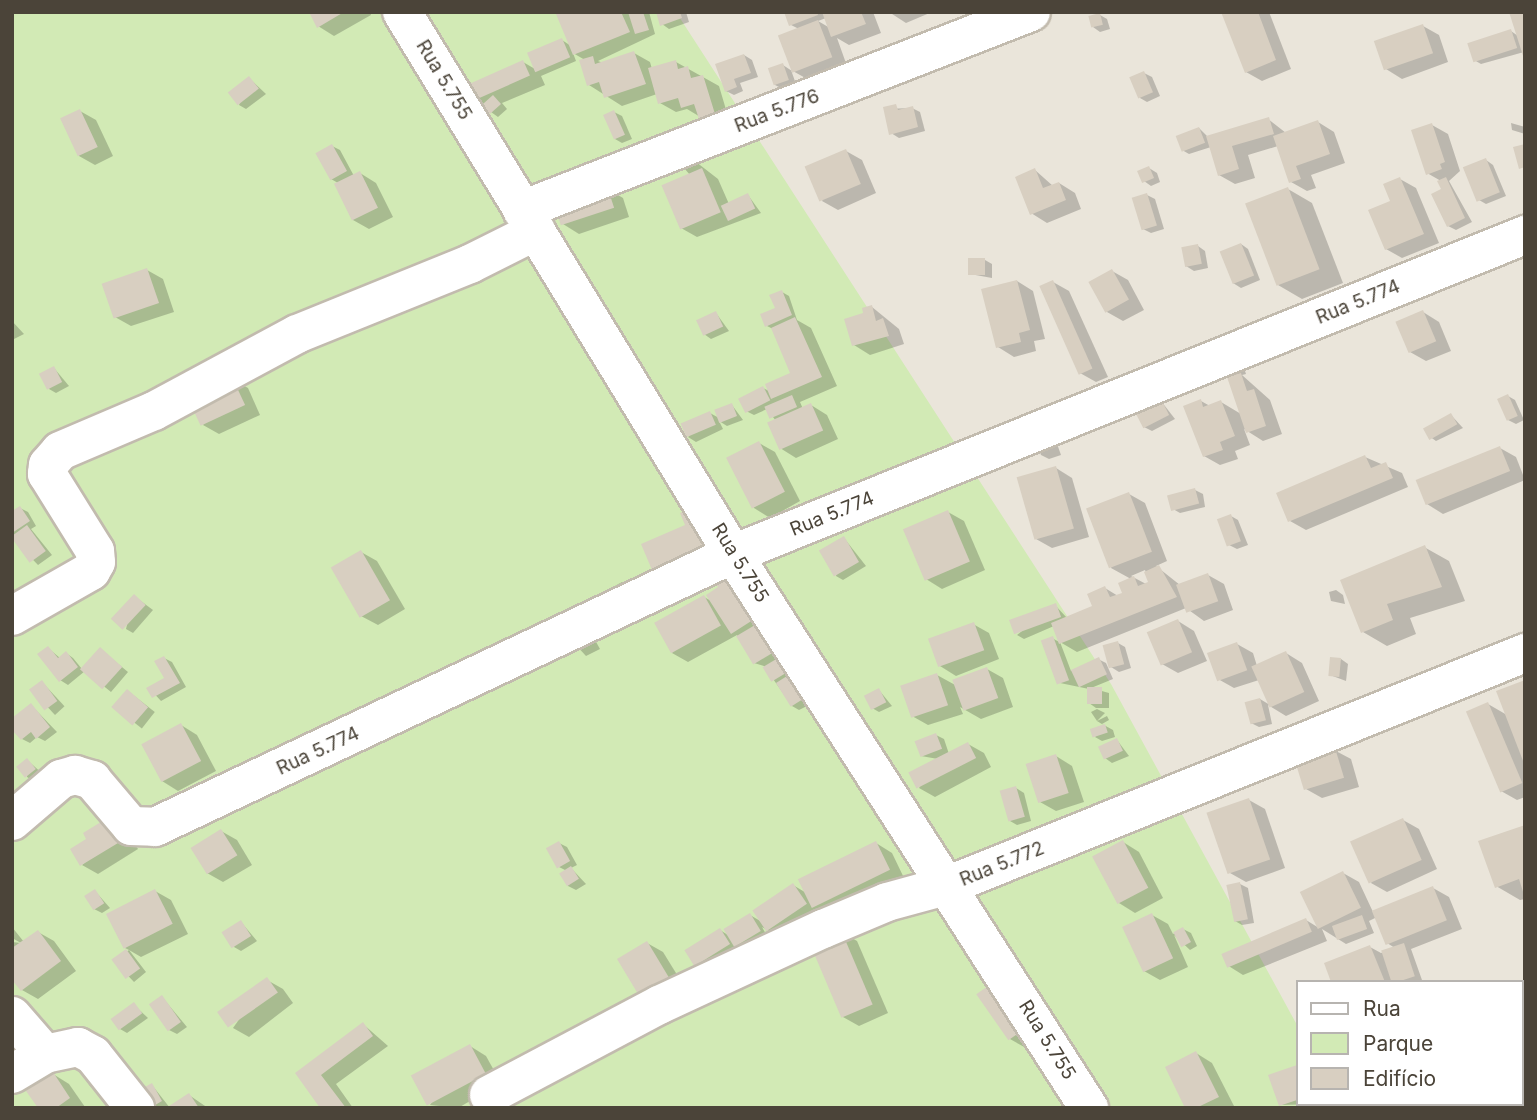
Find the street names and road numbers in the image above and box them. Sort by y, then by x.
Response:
street label: Rua 5.755 [411,36,477,124]
street label: Rua 5.776 [731,84,823,138]
street label: Rua 5.774 [1313,275,1403,329]
street label: Rua 5.774 [787,487,877,541]
street label: Rua 5.755 [707,519,773,607]
street label: Rua 5.774 [273,722,363,780]
street label: Rua 5.772 [956,837,1048,891]
street label: Rua 5.755 [1014,996,1080,1084]

